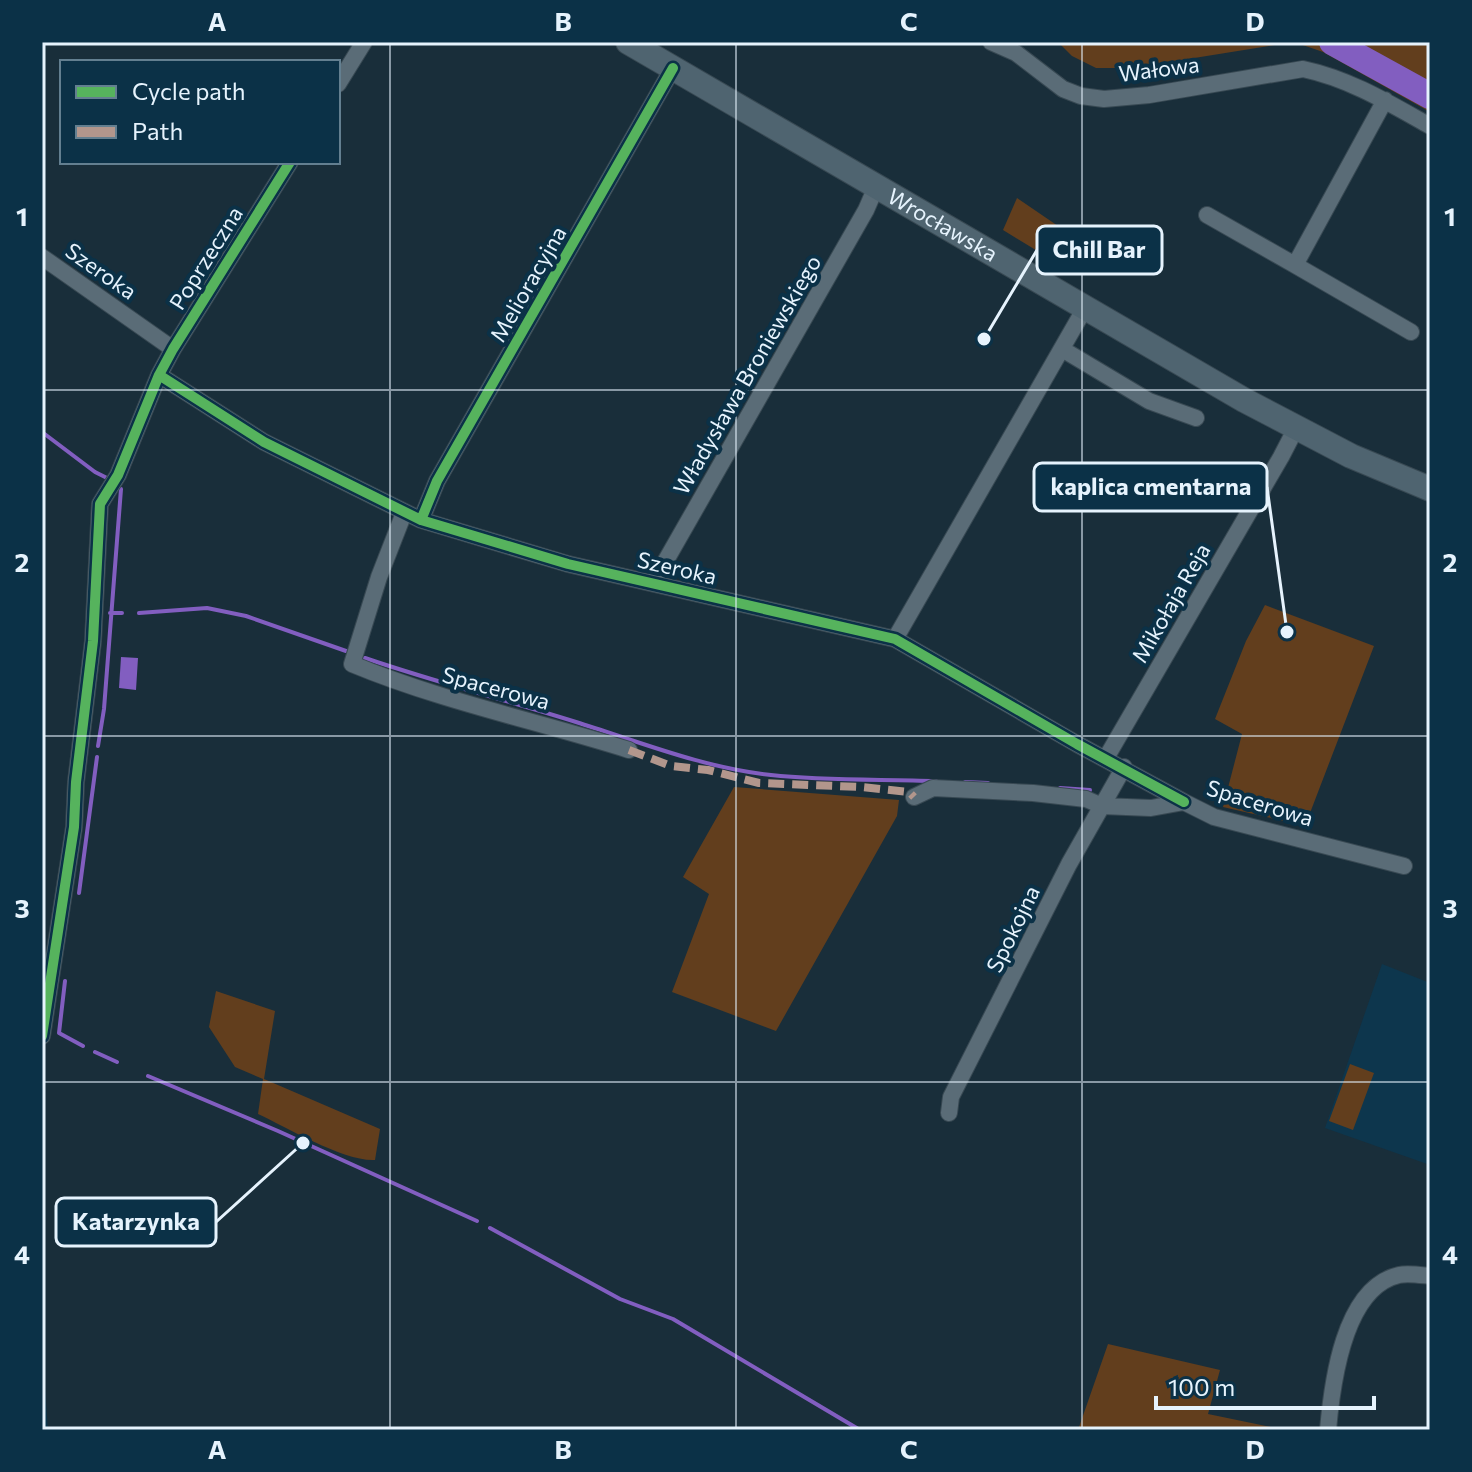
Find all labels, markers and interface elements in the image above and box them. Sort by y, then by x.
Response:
text: A [208,5,227,36]
text: B [554,5,572,36]
text: C [900,5,918,36]
text: D [1245,5,1265,36]
street label: Wałowa [1117,50,1201,87]
legend [60,60,340,164]
text: Cycle path [132,76,246,105]
text: Path [132,116,183,145]
street label: Wrocławska [883,182,1003,267]
text: 1 [16,200,28,231]
text: 1 [1444,200,1456,231]
street label: Poprzeczna [163,201,248,314]
street label: Melioracyjna [484,221,572,346]
callout: Chill Bar [1037,226,1162,274]
text: Chill Bar [1052,234,1146,263]
street label: Szeroka [61,236,142,305]
street label: Władysława Broniewskiego [667,250,826,499]
callout: kaplica cmentarna [1034,463,1267,511]
text: kaplica cmentarna [1050,471,1252,500]
street label: Mikołaja Reja [1126,538,1216,667]
street label: Szeroka [635,545,719,590]
text: 2 [15,546,29,577]
text: 2 [1443,546,1457,577]
street label: Spacerowa [440,660,553,715]
street label: Spacerowa [1204,774,1317,832]
street label: Spokojna [980,881,1045,977]
text: 3 [14,892,30,923]
text: 3 [1442,892,1458,923]
callout: Katarzynka [56,1198,216,1246]
text: Katarzynka [72,1206,200,1235]
text: 4 [14,1238,30,1269]
text: 4 [1442,1238,1458,1269]
scale bar [1156,1360,1374,1410]
text: 100 m [1168,1372,1235,1401]
text: A [208,1433,227,1464]
text: B [554,1433,572,1464]
text: C [900,1433,918,1464]
text: D [1245,1433,1265,1464]

